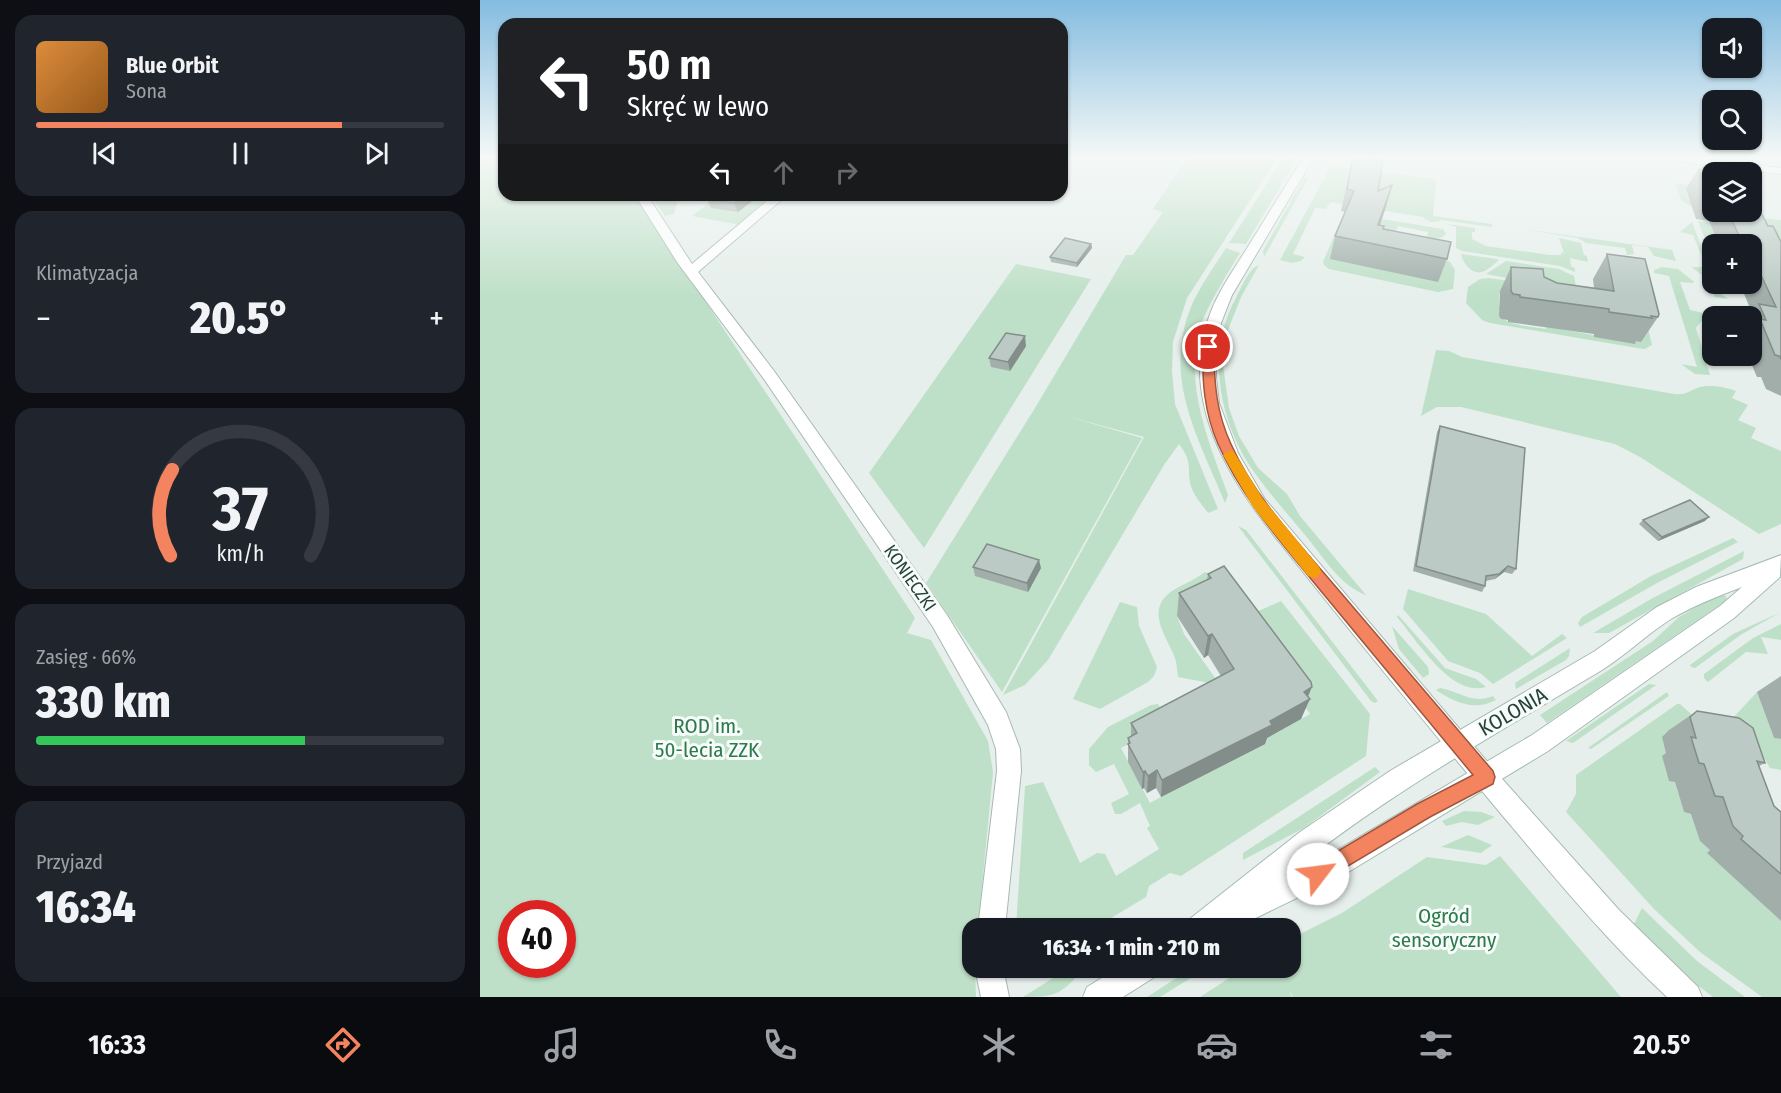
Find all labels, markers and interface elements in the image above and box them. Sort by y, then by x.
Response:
map controls [1702,18,1762,366]
button: sound [1702,18,1762,78]
text: 50 m [627,40,711,90]
icon: left [528,42,606,120]
text: Blue Orbit [126,52,219,79]
text: Sona [126,79,167,103]
button: search [1702,90,1762,150]
text: Skręć w lewo [627,91,769,123]
icon: previous [88,137,121,170]
icon: pause [224,137,257,170]
icon: next [360,137,393,170]
icon: left [704,156,737,189]
icon: ahead [767,156,800,189]
icon: right [830,156,863,189]
button: layers [1702,162,1762,222]
button: + [1702,234,1762,294]
text: Klimatyzacja [36,261,138,285]
text: 20.5° [190,291,290,345]
text: − [36,299,51,339]
text: + [429,299,444,339]
button: − [1702,306,1762,366]
pin [1182,321,1233,372]
icon: arrive [1191,330,1224,363]
text: 37 [211,472,268,547]
street label: KONIECZKI [879,540,941,616]
text: km/h [216,541,264,567]
text: Zasięg · 66% [36,645,136,669]
text: 330 km [36,675,171,729]
street label: KOLONIA [1474,682,1552,742]
park label: ROD im. 50-lecia ZZK [655,713,760,763]
position arrow [1286,842,1350,906]
text: Przyjazd [36,850,103,874]
text: 16:34 [36,880,136,934]
speed limit sign: 40 [498,900,576,978]
park label: Ogród sensoryczny [1392,903,1497,953]
text: 16:34 · 1 min · 210 m [1043,934,1220,961]
icon: directions [322,1024,364,1066]
icon: music [541,1024,583,1066]
icon: phone [759,1024,801,1066]
icon: climate [978,1024,1020,1066]
icon: car [1196,1024,1238,1066]
icon: filters [1415,1024,1457,1066]
text: 16:33 [88,1029,146,1061]
text: 20.5° [1633,1029,1693,1061]

